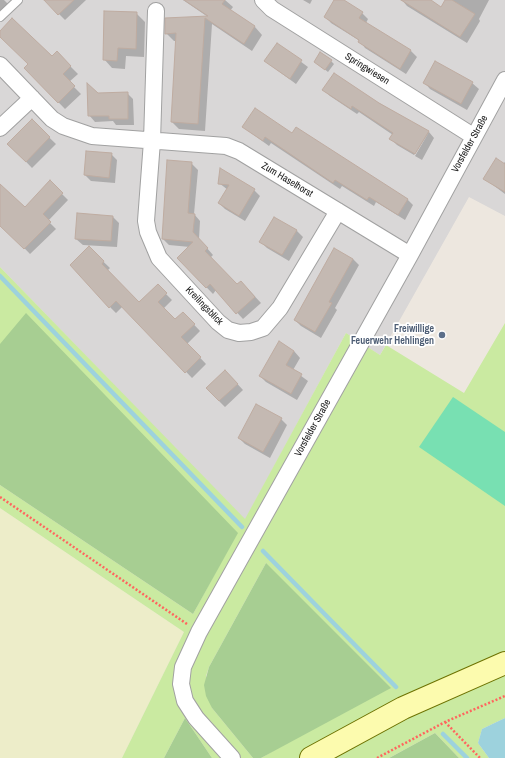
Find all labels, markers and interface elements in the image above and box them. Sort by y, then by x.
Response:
street label: Springwiesen [343,51,391,87]
street label: Vorsfelder Straße [449,113,491,175]
street label: Zum Haselhorst [259,160,315,200]
street label: Kreilingsblick [183,284,225,328]
place label: Freiwillige Feuerwehr Hehlingen [351,323,434,346]
marker: Freiwillige Feuerwehr Hehlingen [437,330,447,340]
street label: Vorsfelder Straße [292,397,334,459]

